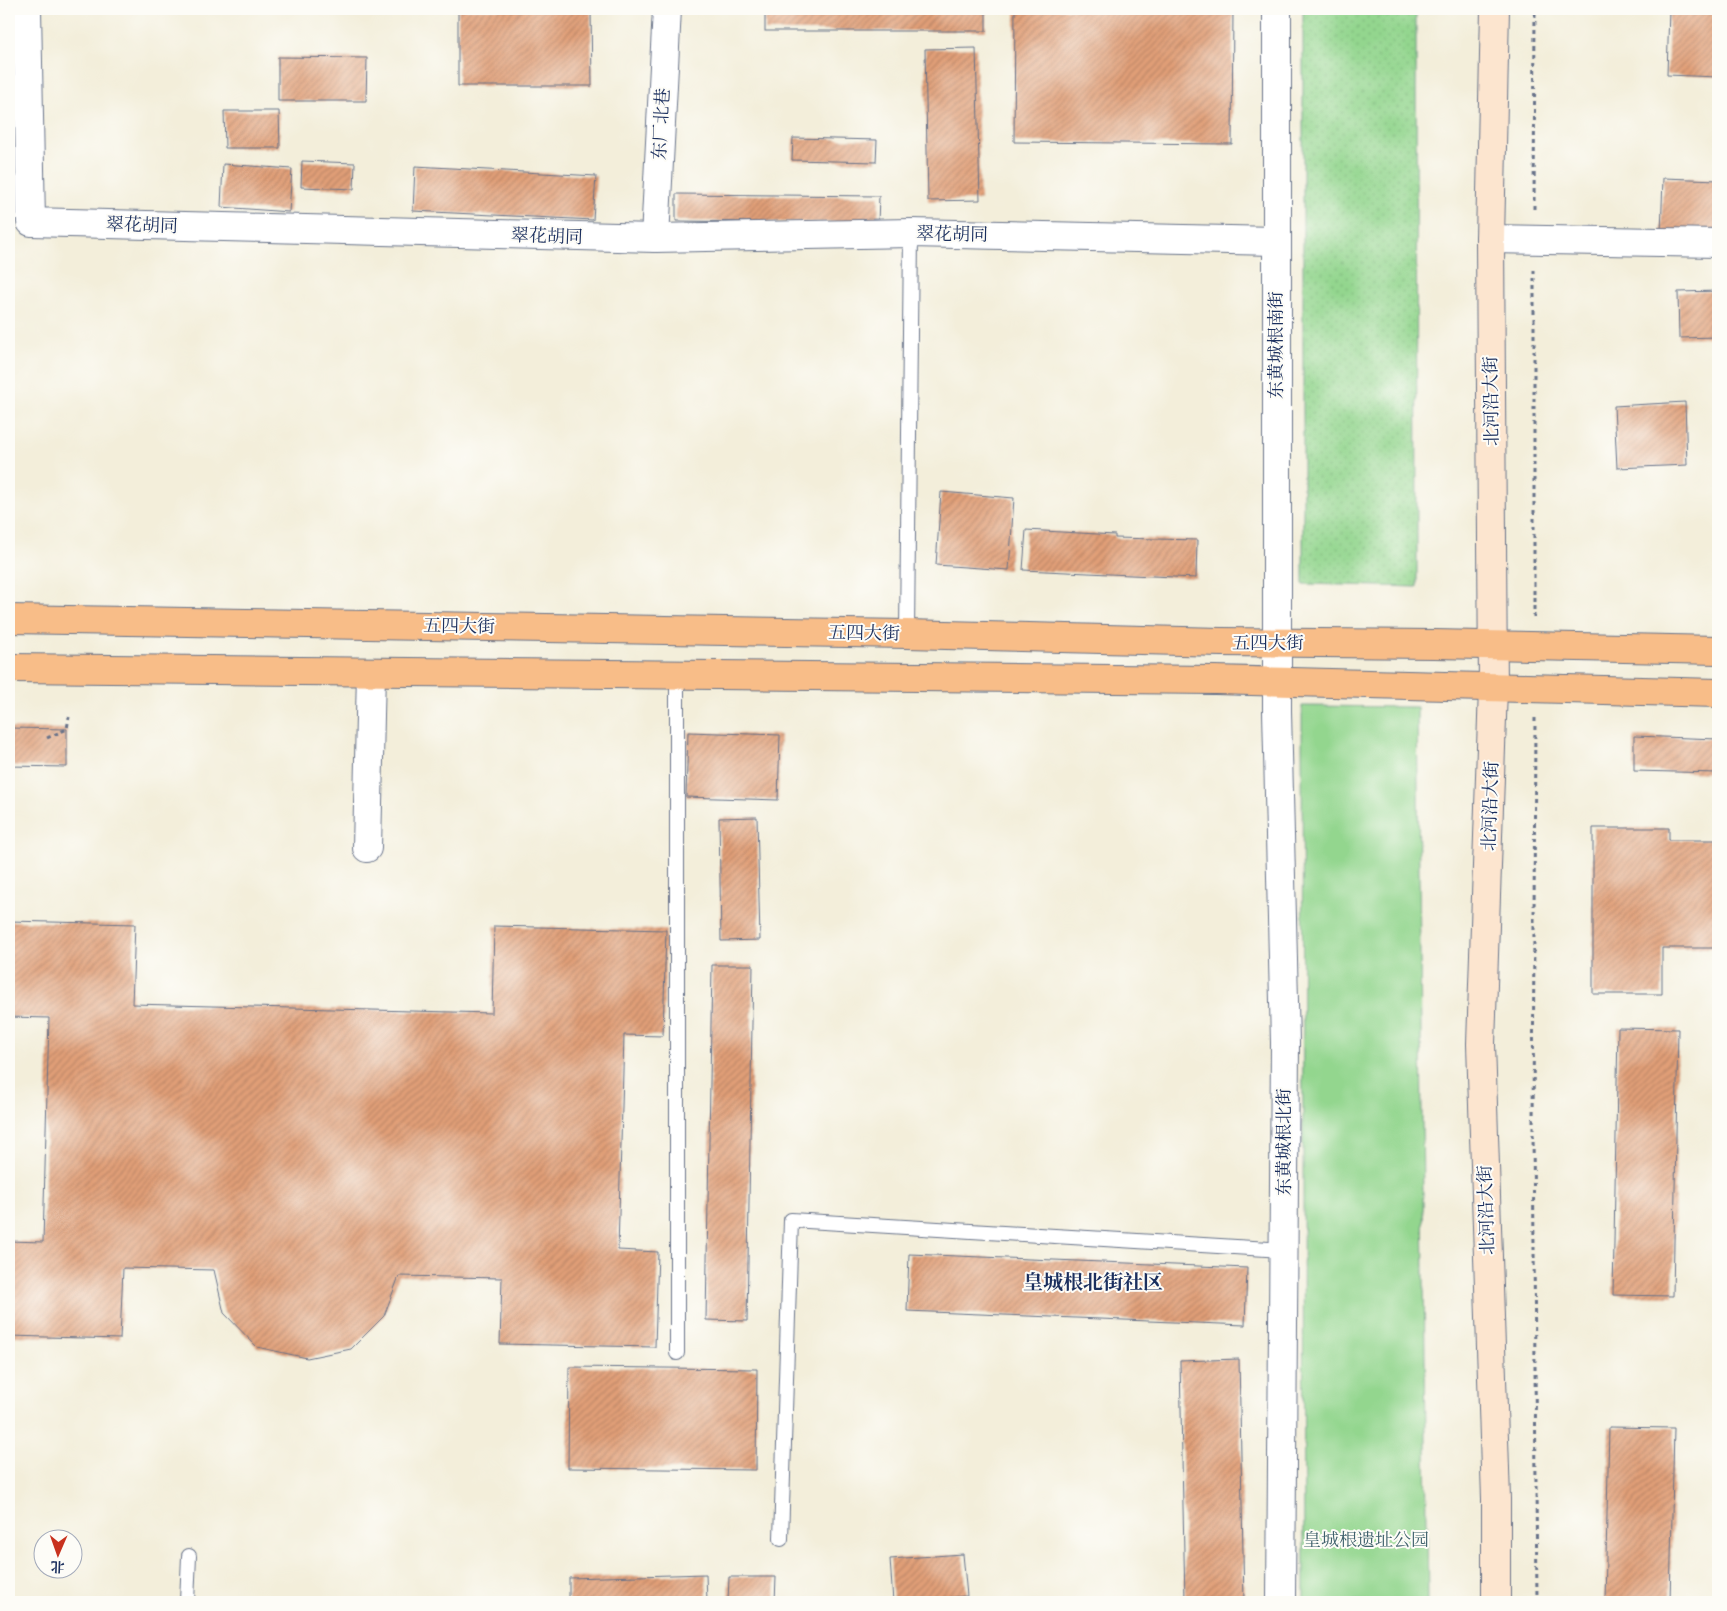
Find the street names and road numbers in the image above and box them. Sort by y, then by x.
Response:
street label: 东厂北巷 [648,87,674,161]
street label: 翠花胡同 [106,213,178,237]
street label: 翠花胡同 [916,222,988,246]
street label: 翠花胡同 [511,224,583,248]
street label: 东黄城根南街 [1265,291,1287,399]
street label: 北河沿大街 [1479,356,1503,446]
street label: 五四大街 [423,614,495,638]
street label: 五四大街 [828,621,900,645]
street label: 五四大街 [1232,632,1304,654]
street label: 北河沿大街 [1477,761,1503,851]
street label: 东黄城根北街 [1273,1088,1295,1196]
street label: 北河沿大街 [1473,1165,1499,1255]

